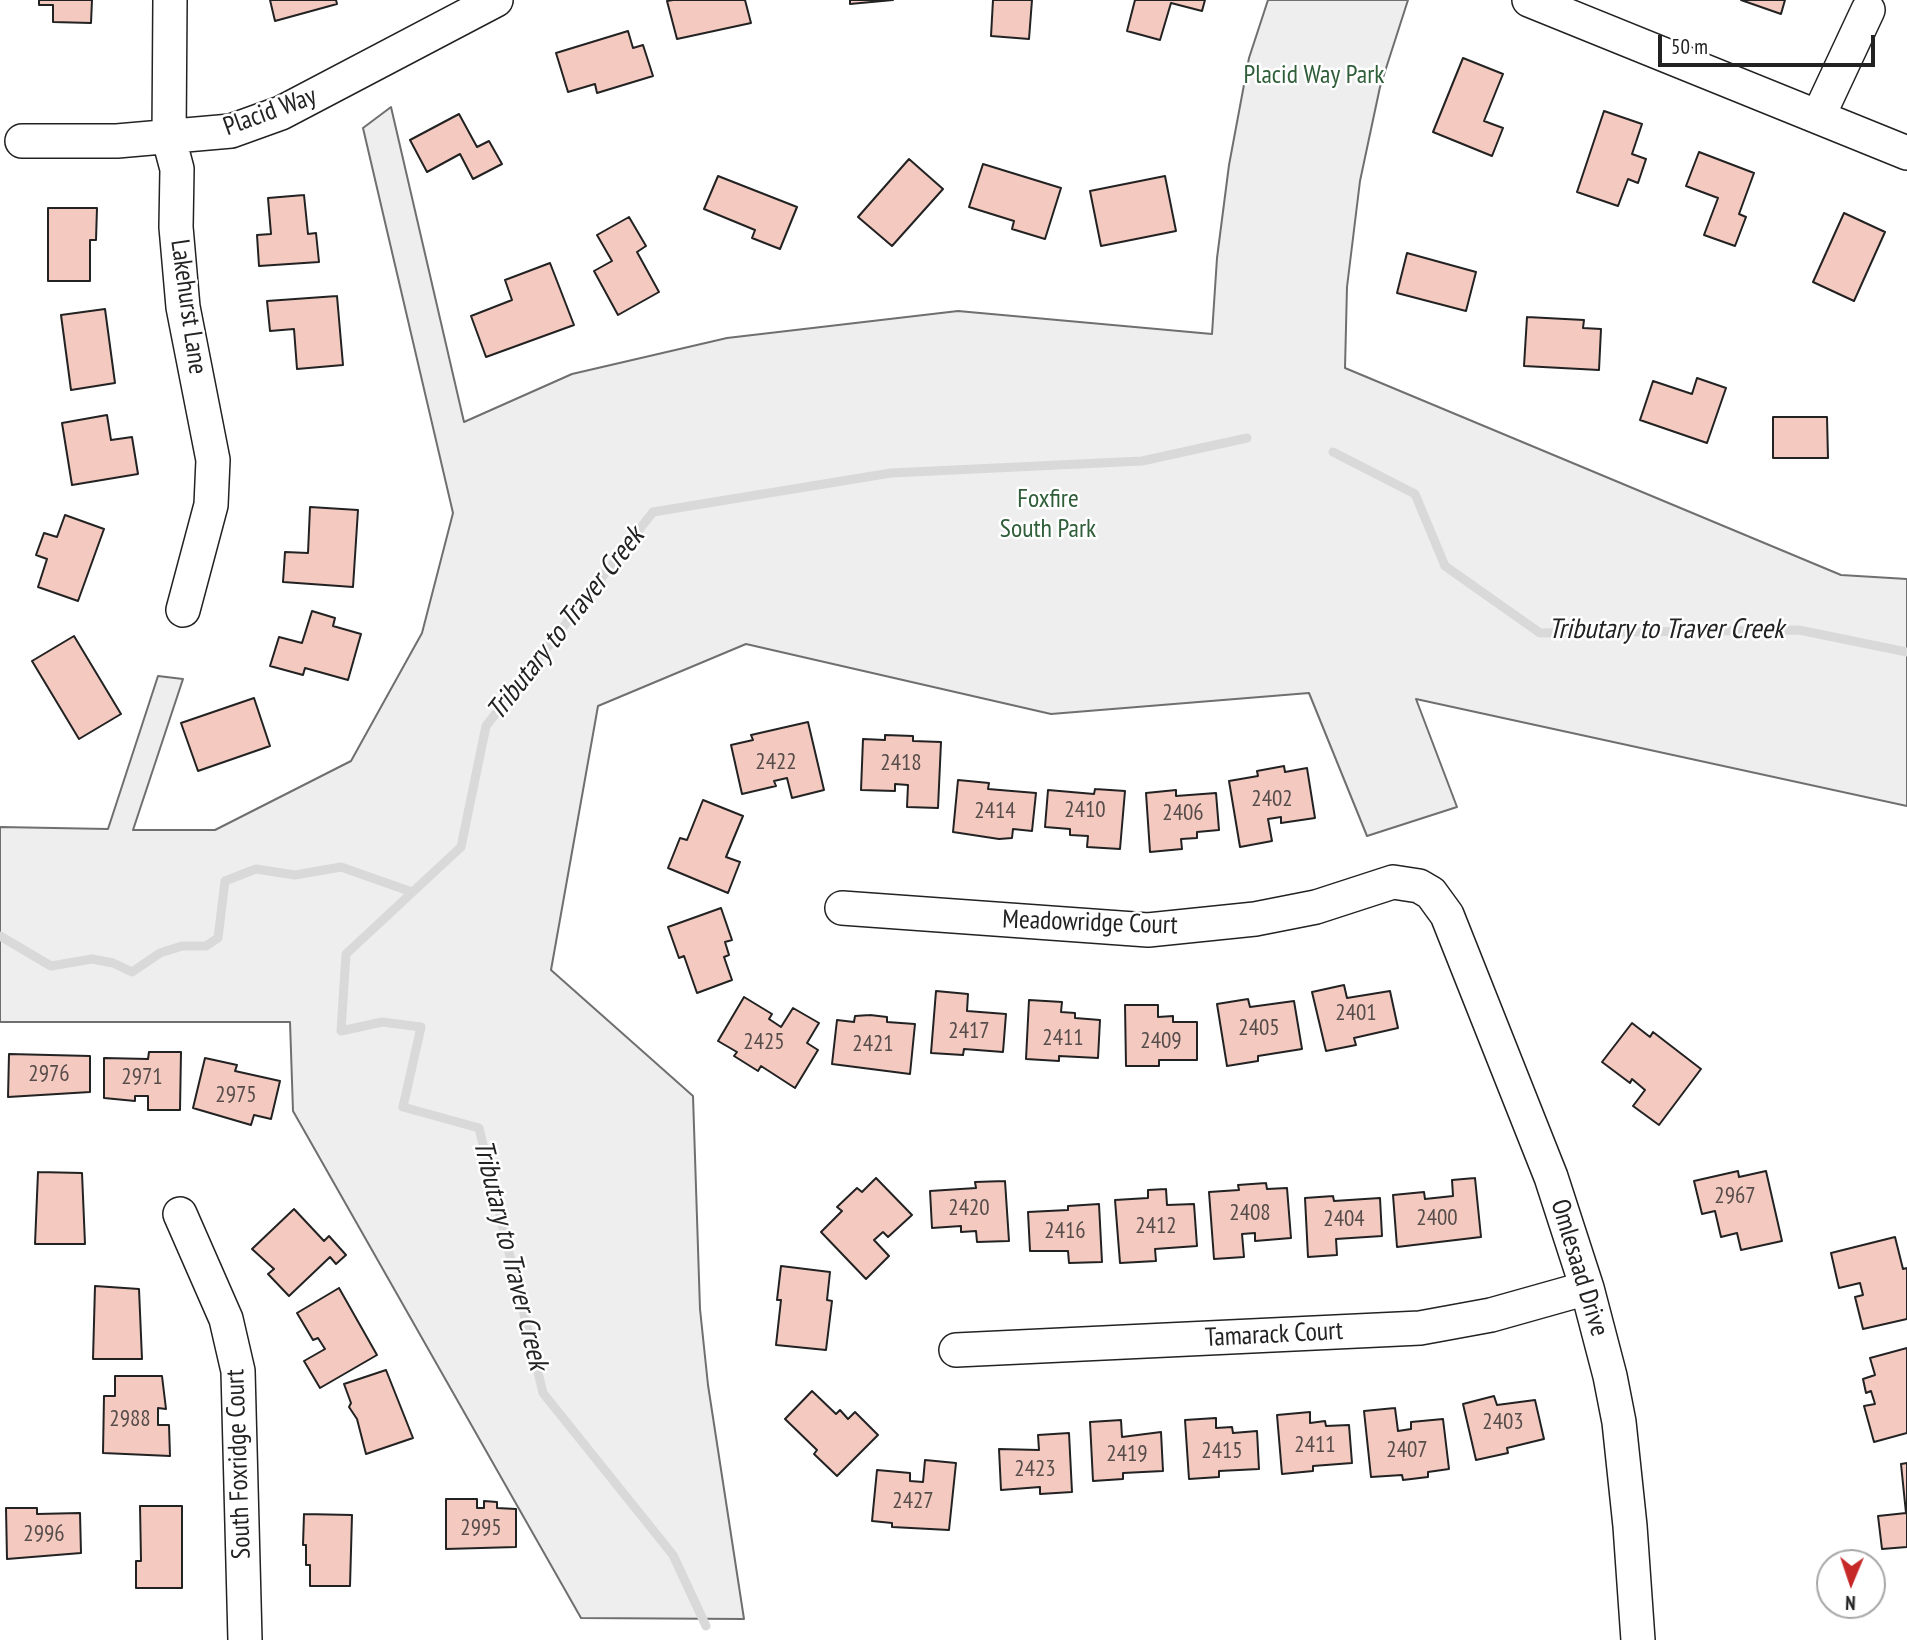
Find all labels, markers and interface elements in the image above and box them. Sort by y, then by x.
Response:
scale bar [1662,21,1879,65]
text: 50 m [1671,33,1708,60]
park label: Placid Way Park [1244,60,1384,92]
street label: Placid Way [219,81,321,143]
street label: Lakehurst Lane [163,238,213,376]
park label: Foxfire South Park [1000,484,1096,546]
water label: Tributary to Traver Creek [480,521,652,727]
water label: Tributary to Traver Creek [1548,613,1784,647]
house number: 2422 [755,748,797,776]
house number: 2418 [880,749,922,777]
house number: 2402 [1251,785,1293,813]
house number: 2410 [1064,796,1106,824]
house number: 2414 [974,797,1016,825]
house number: 2406 [1162,799,1204,827]
street label: Meadowridge Court [1002,904,1178,942]
house number: 2401 [1335,999,1377,1027]
house number: 2405 [1238,1014,1280,1042]
house number: 2417 [948,1017,990,1045]
house number: 2411 [1042,1024,1084,1052]
house number: 2409 [1140,1027,1182,1055]
house number: 2425 [743,1028,785,1056]
house number: 2421 [852,1030,894,1058]
house number: 2976 [28,1060,70,1088]
house number: 2971 [121,1063,163,1091]
house number: 2975 [215,1081,257,1109]
water label: Tributary to Traver Creek [465,1137,555,1373]
house number: 2967 [1714,1182,1756,1210]
house number: 2420 [948,1194,990,1222]
street label: Omlesaad Drive [1543,1196,1615,1340]
house number: 2408 [1229,1199,1271,1227]
house number: 2400 [1416,1204,1458,1232]
house number: 2404 [1323,1205,1365,1233]
house number: 2412 [1135,1212,1177,1240]
house number: 2416 [1044,1217,1086,1245]
street label: Tamarack Court [1204,1316,1344,1354]
street label: South Foxridge Court [220,1368,258,1560]
house number: 2988 [109,1405,151,1433]
house number: 2403 [1482,1408,1524,1436]
house number: 2411 [1294,1431,1336,1459]
house number: 2407 [1386,1436,1428,1464]
house number: 2415 [1201,1437,1243,1465]
house number: 2419 [1106,1440,1148,1468]
house number: 2423 [1014,1455,1056,1483]
house number: 2427 [892,1487,934,1515]
house number: 2995 [460,1514,502,1542]
house number: 2996 [23,1520,65,1548]
north arrow [1816,1549,1886,1619]
text: N [1845,1591,1856,1615]

